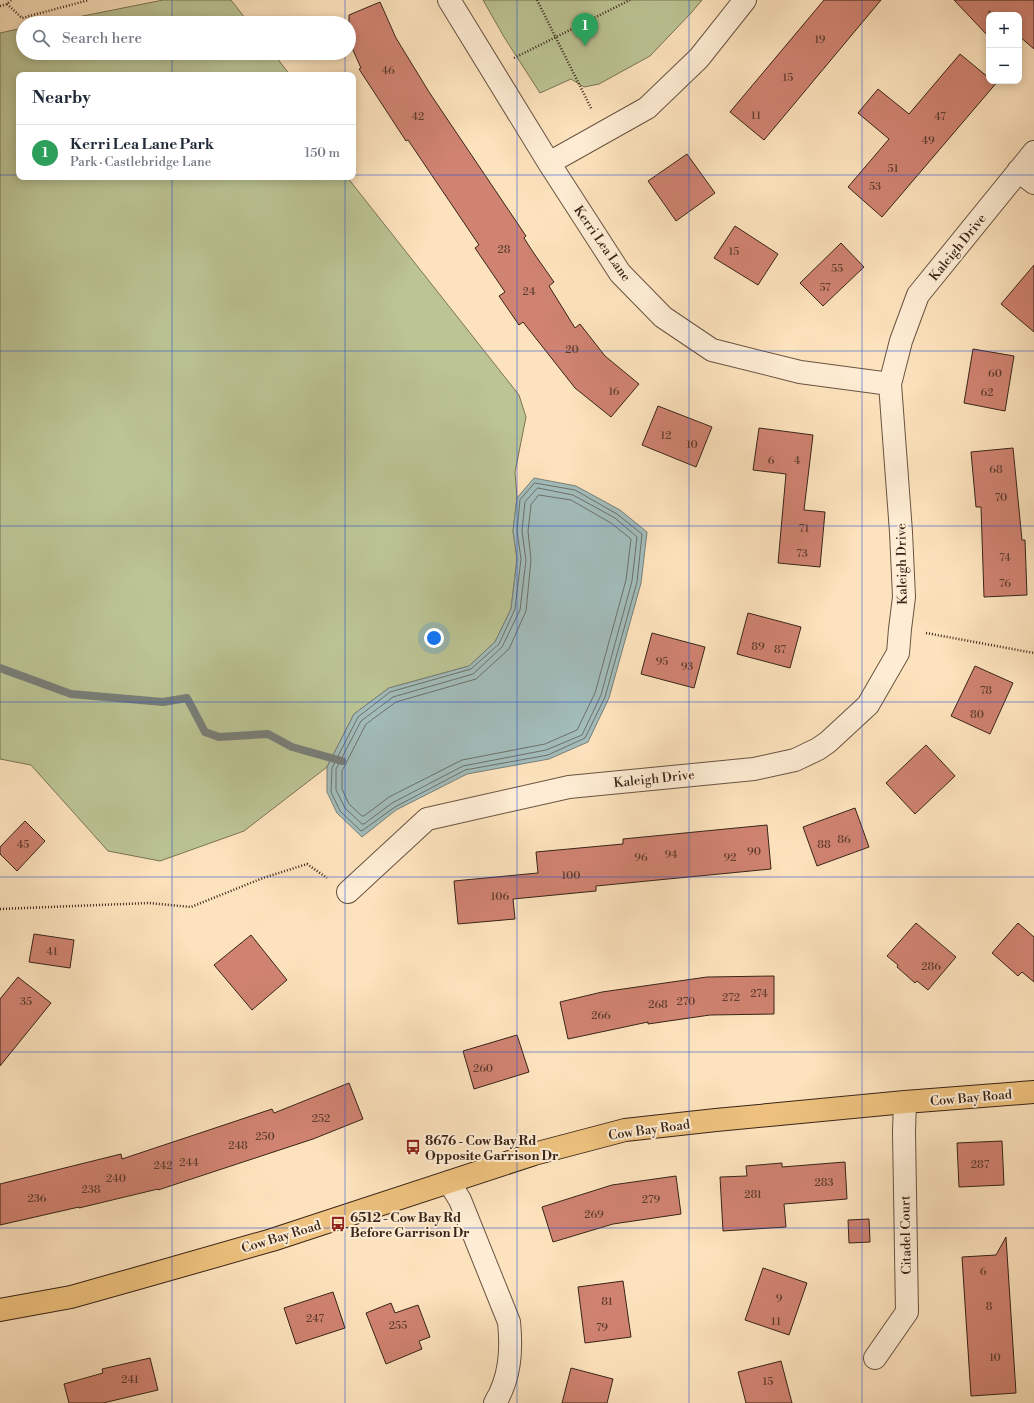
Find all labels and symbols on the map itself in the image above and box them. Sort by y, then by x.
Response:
pin: 1 [572,13,598,46]
house number: 19 [814,33,826,47]
house number: 46 [381,64,395,78]
house number: 15 [783,71,793,85]
house number: 11 [751,109,761,123]
house number: 42 [412,110,424,124]
house number: 47 [934,110,946,124]
house number: 49 [921,134,935,148]
house number: 51 [888,162,899,176]
house number: 53 [869,180,881,194]
street label: Kerri Lea Lane [570,203,634,285]
street label: Kaleigh Drive [926,211,990,284]
house number: 28 [497,243,511,257]
house number: 15 [729,245,739,259]
house number: 55 [831,262,843,276]
house number: 57 [819,281,831,295]
house number: 24 [523,285,536,299]
house number: 20 [565,343,579,357]
house number: 60 [988,367,1002,381]
house number: 16 [608,385,620,399]
house number: 62 [981,386,993,400]
house number: 12 [660,429,672,443]
house number: 10 [686,438,698,452]
house number: 6 [768,454,775,468]
house number: 4 [794,454,801,468]
house number: 68 [989,463,1003,477]
house number: 70 [995,491,1007,505]
house number: 71 [799,522,810,536]
street label: Kaleigh Drive [893,523,911,605]
house number: 73 [796,547,808,561]
house number: 74 [999,551,1011,565]
house number: 76 [999,577,1011,591]
your location [424,628,444,648]
house number: 89 [751,640,765,654]
house number: 87 [774,643,787,657]
house number: 95 [656,655,668,669]
house number: 93 [681,660,693,674]
house number: 78 [980,684,992,698]
house number: 80 [970,708,984,722]
street label: Kaleigh Drive [613,767,696,791]
house number: 86 [837,833,851,847]
house number: 45 [17,838,29,852]
house number: 88 [817,838,831,852]
house number: 90 [747,845,761,859]
house number: 94 [664,848,678,862]
house number: 96 [634,851,648,865]
house number: 92 [724,851,736,865]
house number: 100 [562,869,580,883]
house number: 106 [491,890,510,904]
house number: 41 [46,945,58,959]
house number: 286 [921,960,941,974]
house number: 274 [750,987,768,1001]
house number: 272 [722,991,740,1005]
house number: 35 [20,995,32,1009]
house number: 270 [677,995,695,1009]
house number: 268 [648,998,668,1012]
house number: 266 [591,1009,611,1023]
house number: 260 [473,1062,493,1076]
street label: Cow Bay Road [929,1086,1013,1110]
house number: 252 [312,1112,330,1126]
street label: Cow Bay Road [607,1116,692,1144]
house number: 250 [255,1130,275,1144]
place label: 8676 - Cow Bay Rd Opposite Garrison Dr [425,1133,559,1164]
bus stop icon: 8676 - Cow Bay Rd Opposite Garrison Dr [404,1138,422,1156]
house number: 248 [228,1139,248,1153]
house number: 244 [179,1156,199,1170]
house number: 287 [971,1158,990,1172]
house number: 242 [153,1159,173,1173]
house number: 240 [106,1172,126,1186]
house number: 283 [814,1176,834,1190]
house number: 238 [81,1183,101,1197]
house number: 281 [744,1188,762,1202]
house number: 236 [27,1192,47,1206]
house number: 279 [642,1193,660,1207]
street label: Citadel Court [897,1195,915,1275]
house number: 269 [584,1208,604,1222]
place label: 6512 - Cow Bay Rd Before Garrison Dr [350,1210,470,1241]
bus stop icon: 6512 - Cow Bay Rd Before Garrison Dr [329,1215,347,1233]
street label: Cow Bay Road [240,1217,324,1257]
house number: 6 [980,1265,987,1279]
house number: 9 [776,1292,783,1306]
house number: 81 [601,1295,613,1309]
house number: 8 [986,1300,993,1314]
house number: 247 [306,1312,324,1326]
house number: 11 [771,1315,781,1329]
house number: 255 [389,1319,407,1333]
house number: 79 [596,1321,608,1335]
house number: 10 [989,1351,1001,1365]
house number: 241 [121,1373,139,1387]
house number: 15 [763,1375,773,1389]

